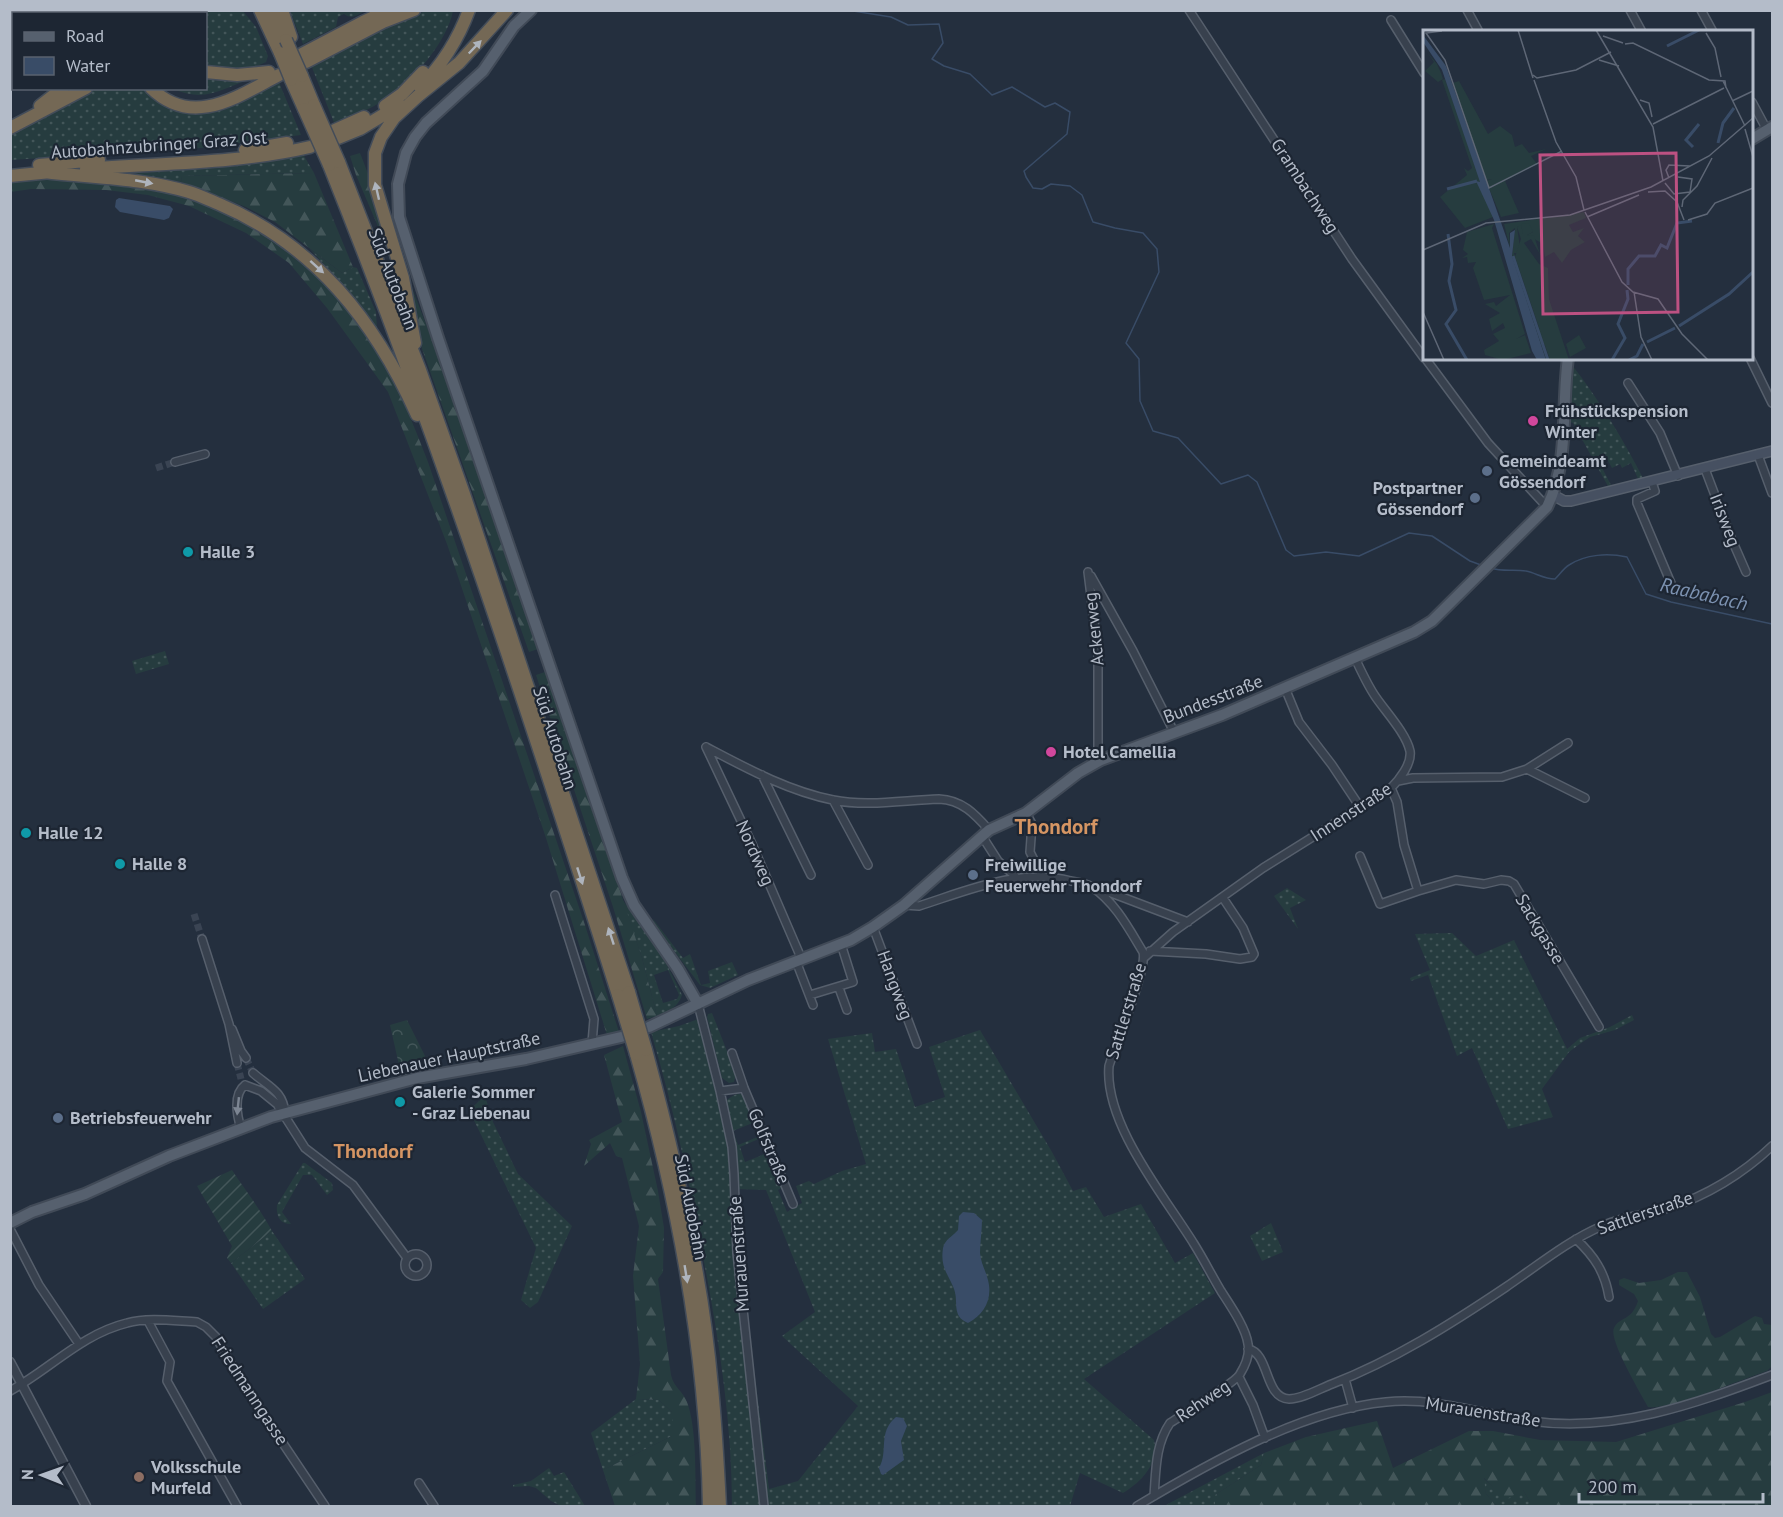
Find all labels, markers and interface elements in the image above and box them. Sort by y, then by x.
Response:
legend [12,12,207,90]
text: Road [66,24,104,47]
inset map [1423,30,1753,360]
one-way arrow [468,41,482,55]
text: Water [66,54,110,77]
street label: Autobahnzubringer Graz Ost [50,125,268,164]
street label: Grambachweg [1266,134,1345,238]
one-way arrow [135,178,154,187]
one-way arrow [372,182,382,200]
street label: Süd Autobahn [364,225,423,333]
one-way arrow [309,260,324,273]
place label: Frühstückspension Winter [1545,399,1688,443]
marker: Frühstückspension Winter [1526,414,1540,428]
place label: Gemeindeamt Gössendorf [1499,449,1607,493]
marker: Gemeindeamt Gössendorf [1480,464,1494,478]
place label: Postpartner Gössendorf [1373,476,1464,520]
street label: Irisweg [1705,490,1746,550]
marker: Postpartner Gössendorf [1468,491,1482,505]
place label: Halle 3 [200,540,255,563]
marker: Halle 3 [181,545,195,559]
water label: Raababach [1658,571,1750,617]
street label: Ackerweg [1078,591,1109,667]
street label: Bundesstraße [1160,669,1266,728]
street label: Süd Autobahn [528,683,583,792]
place label: Hotel Camellia [1063,740,1176,763]
marker: Hotel Camellia [1044,745,1058,759]
street label: Innenstraße [1306,777,1396,846]
district label: Thondorf [1015,813,1099,840]
street label: Nordweg [731,817,780,889]
place label: Halle 12 [38,821,103,844]
marker: Halle 12 [19,826,33,840]
place label: Halle 8 [132,852,187,875]
place label: Freiwillige Feuerwehr Thondorf [985,853,1143,897]
marker: Halle 8 [113,857,127,871]
one-way arrow [576,867,585,885]
marker: Freiwillige Feuerwehr Thondorf [966,868,980,882]
street label: Sackgasse [1511,889,1570,968]
one-way arrow [606,927,615,945]
street label: Hangweg [872,947,919,1023]
street label: Sattlerstraße [1100,960,1151,1062]
street label: Liebenauer Hauptstraße [356,1026,542,1087]
place label: Galerie Sommer - Graz Liebenau [412,1080,536,1124]
marker: Galerie Sommer - Graz Liebenau [393,1095,407,1109]
one-way arrow [233,1097,243,1116]
street label: Golfstraße [743,1104,796,1187]
place label: Betriebsfeuerwehr [70,1106,212,1129]
marker: Betriebsfeuerwehr [51,1111,65,1125]
district label: Thondorf [334,1138,414,1164]
street label: Süd Autobahn [670,1152,713,1262]
street label: Sattlerstraße [1594,1185,1696,1240]
street label: Murauenstraße [723,1195,754,1313]
one-way arrow [682,1265,691,1284]
street label: Friedmanngasse [207,1332,294,1449]
street label: Rehweg [1171,1374,1234,1427]
street label: Murauenstraße [1424,1391,1542,1432]
north arrow [12,1445,72,1505]
place label: Volksschule Murfeld [150,1455,241,1499]
scale bar [1579,1466,1764,1504]
text: N [17,1469,37,1480]
marker: Volksschule Murfeld [132,1470,146,1484]
text: 200 m [1588,1475,1637,1498]

